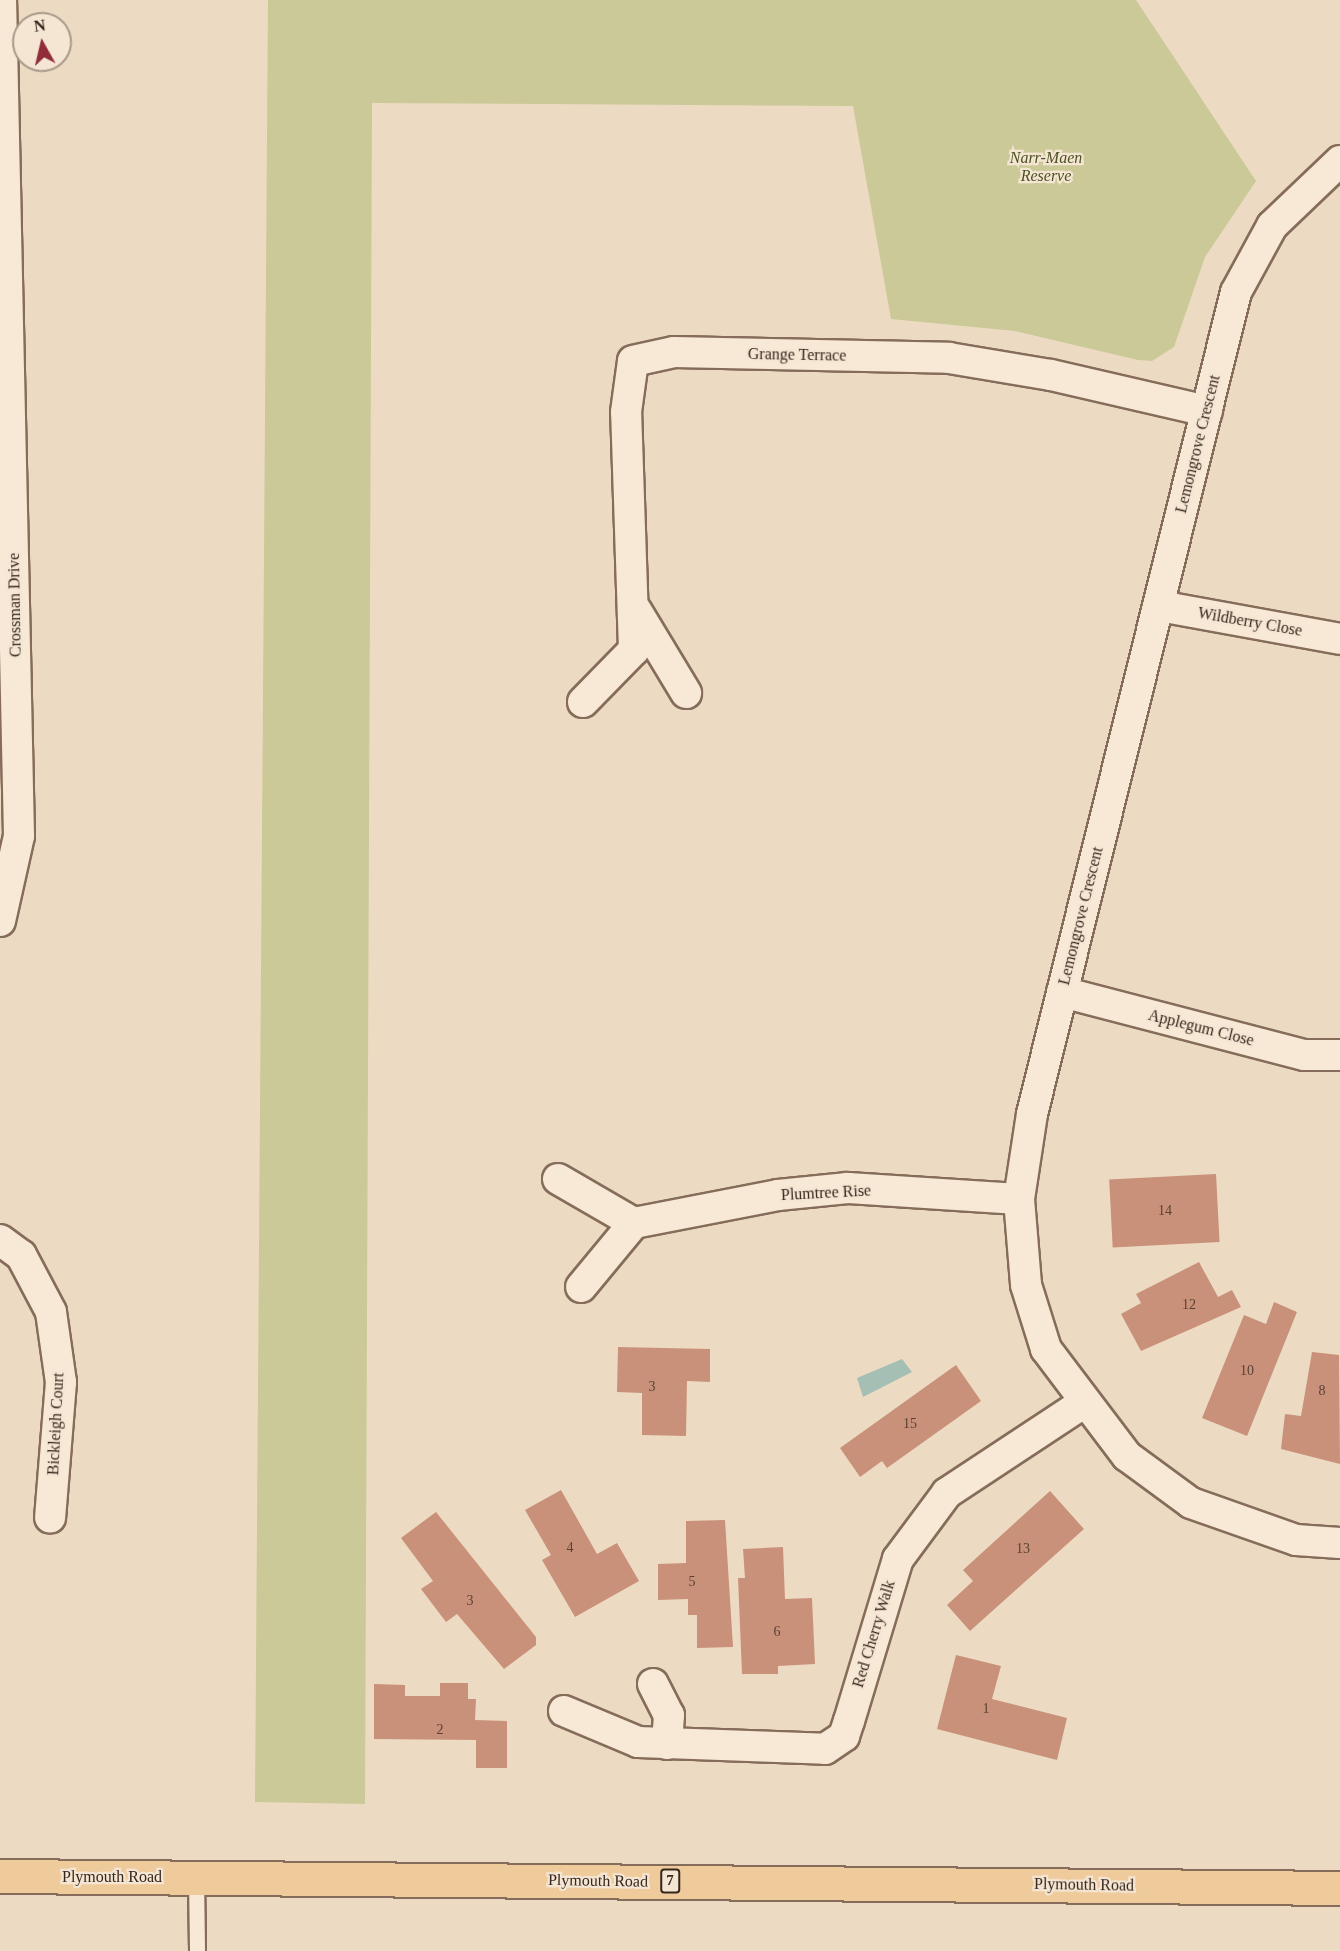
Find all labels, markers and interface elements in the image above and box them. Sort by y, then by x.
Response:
north arrow [12,12,72,72]
text: N [33,16,47,35]
park label: Narr-Maen Reserve [1010,148,1082,186]
street label: Grange Terrace [747,345,847,365]
street label: Lemongrove Crescent [1172,373,1224,515]
street label: Crossman Drive [4,553,26,657]
street label: Wildberry Close [1196,603,1304,641]
street label: Lemongrove Crescent [1055,845,1107,987]
street label: Applegum Close [1146,1006,1256,1050]
street label: Plumtree Rise [780,1181,872,1205]
house number: 14 [1158,1203,1172,1219]
house number: 12 [1182,1297,1196,1313]
house number: 10 [1240,1363,1254,1379]
street label: Bickleigh Court [44,1372,68,1476]
house number: 3 [648,1379,656,1395]
house number: 8 [1318,1383,1326,1399]
house number: 15 [903,1416,917,1432]
house number: 4 [566,1540,574,1556]
house number: 13 [1016,1541,1030,1557]
house number: 5 [688,1574,696,1590]
street label: Red Cherry Walk [849,1578,899,1690]
house number: 3 [466,1593,473,1609]
house number: 6 [774,1624,780,1640]
house number: 1 [982,1701,990,1717]
house number: 2 [436,1722,443,1738]
street label: Plymouth Road [62,1867,162,1887]
road number: 7 [660,1869,680,1893]
street label: Plymouth Road [548,1871,648,1891]
street label: Plymouth Road [1034,1875,1134,1895]

